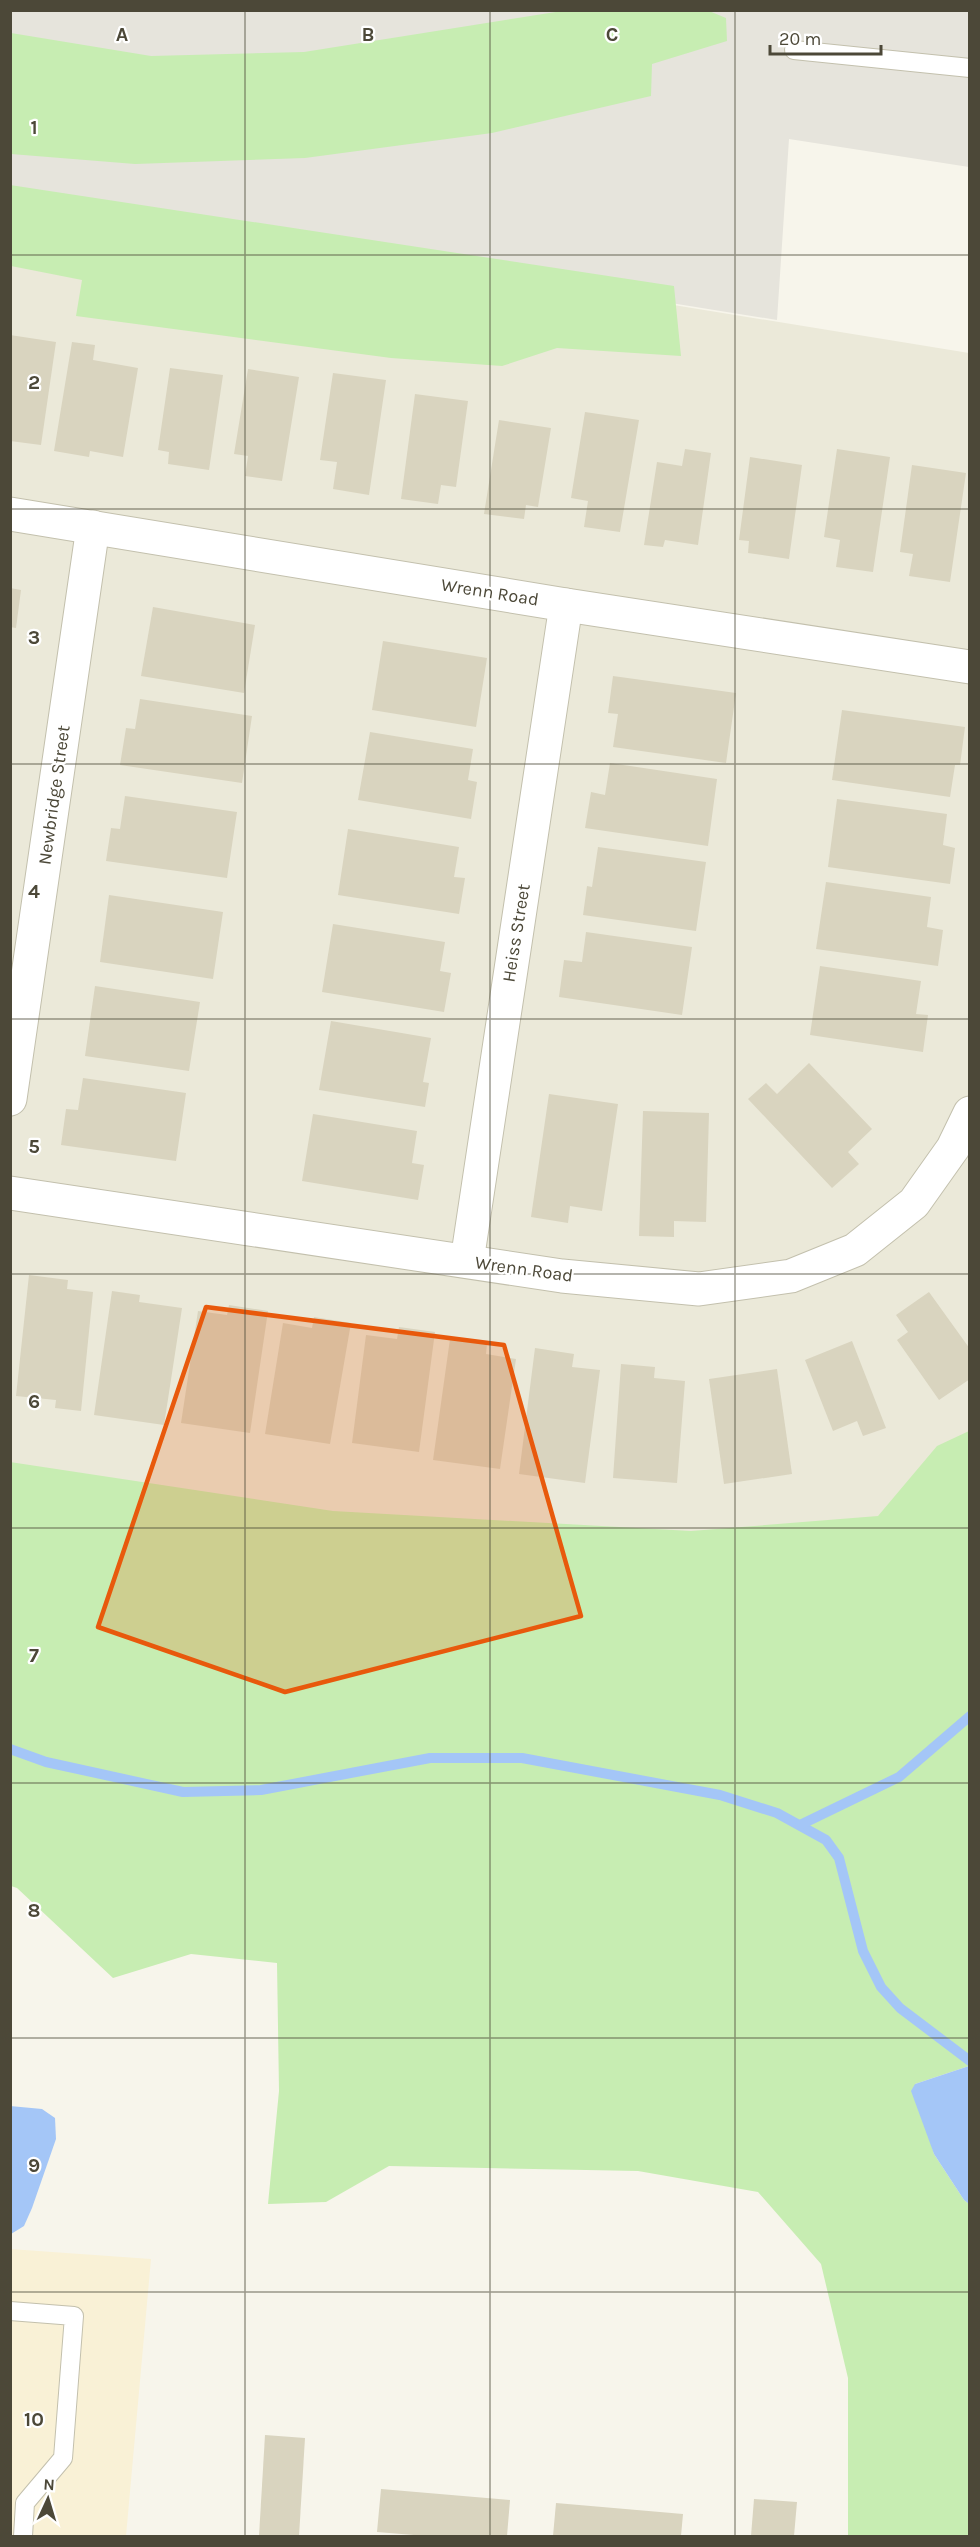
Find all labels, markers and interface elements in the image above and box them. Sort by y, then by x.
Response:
scale bar [770,18,881,56]
text: A [116,23,129,46]
text: B [362,23,374,46]
text: C [606,23,618,46]
text: 20 m [779,28,821,50]
text: 1 [30,116,38,139]
text: 2 [28,371,40,394]
street label: Wrenn Road [440,573,540,611]
text: 3 [28,626,40,649]
street label: Newbridge Street [33,723,75,866]
text: 4 [28,880,40,903]
street label: Heiss Street [497,882,535,984]
text: 5 [28,1135,40,1158]
street label: Wrenn Road [474,1251,574,1287]
text: 6 [28,1390,40,1413]
text: 7 [29,1644,39,1667]
text: 8 [28,1899,40,1922]
text: 9 [28,2154,40,2177]
text: 10 [24,2408,44,2431]
north arrow [18,2469,78,2529]
text: N [43,2475,55,2494]

